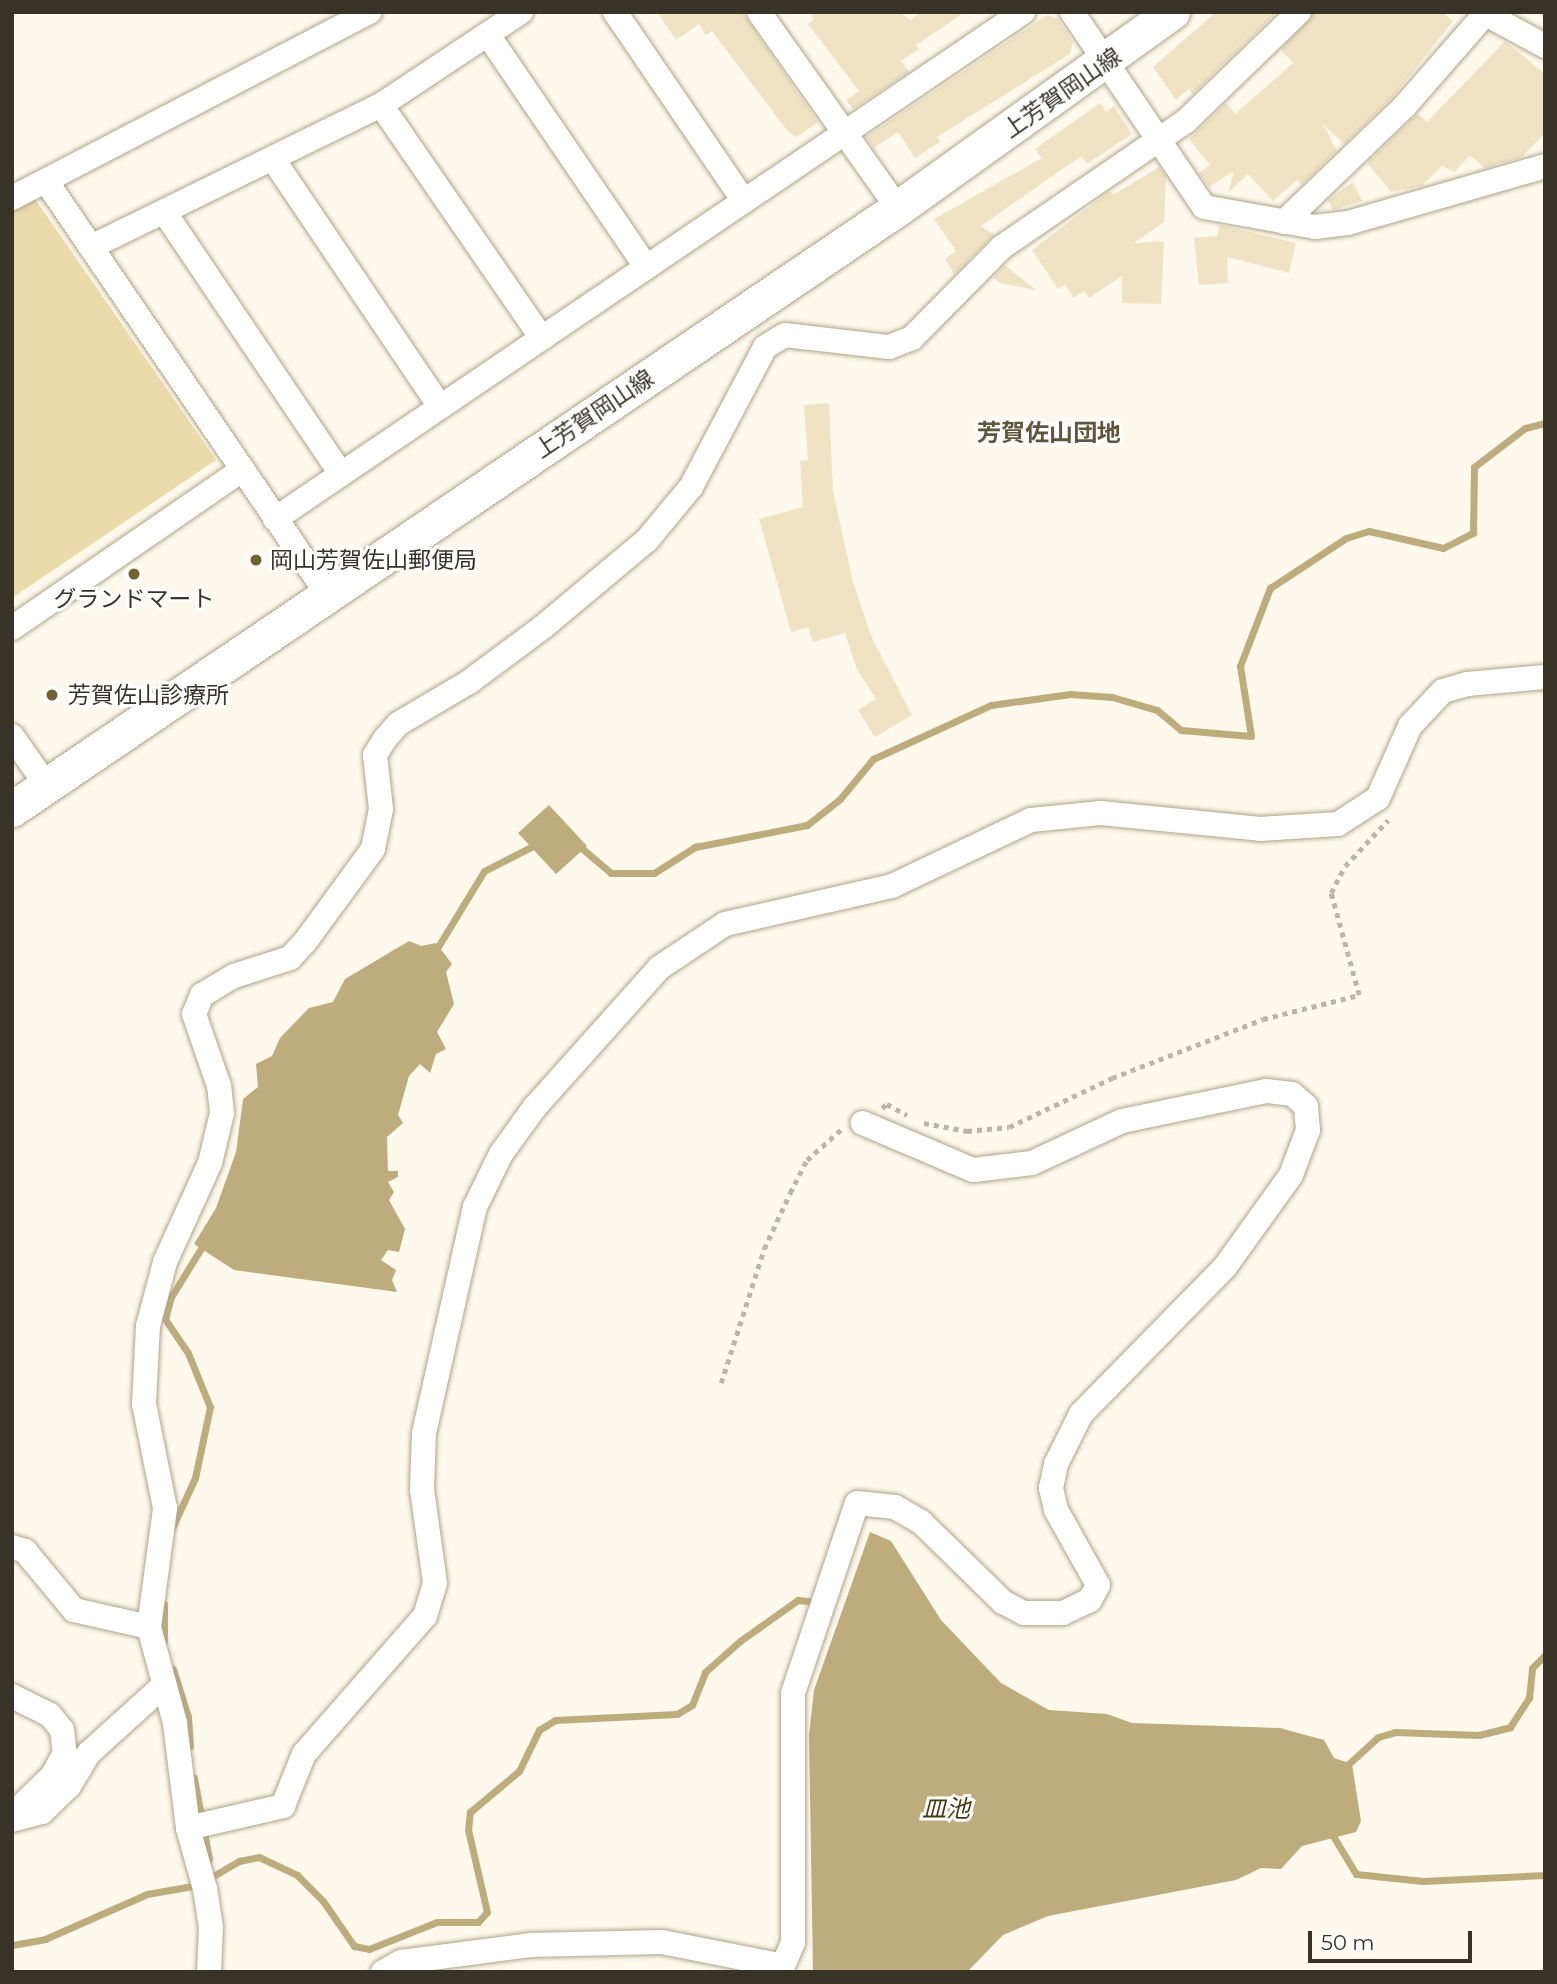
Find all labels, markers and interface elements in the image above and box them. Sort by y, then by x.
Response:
street label: 上芳賀岡山線 [998,42,1126,144]
street label: 上芳賀岡山線 [529,364,659,464]
district label: 芳賀佐山団地 [977,419,1121,447]
place label: 岡山芳賀佐山郵便局 [270,546,477,574]
marker: 岡山芳賀佐山郵便局 [248,552,264,568]
marker: グランドマート [126,566,142,582]
place label: グランドマート [54,585,214,613]
place label: 芳賀佐山診療所 [68,681,229,709]
marker: 芳賀佐山診療所 [42,685,62,705]
water label: 皿池 [922,1795,970,1823]
scale bar [1312,1918,1476,1962]
text: 50 m [1321,1930,1375,1955]

